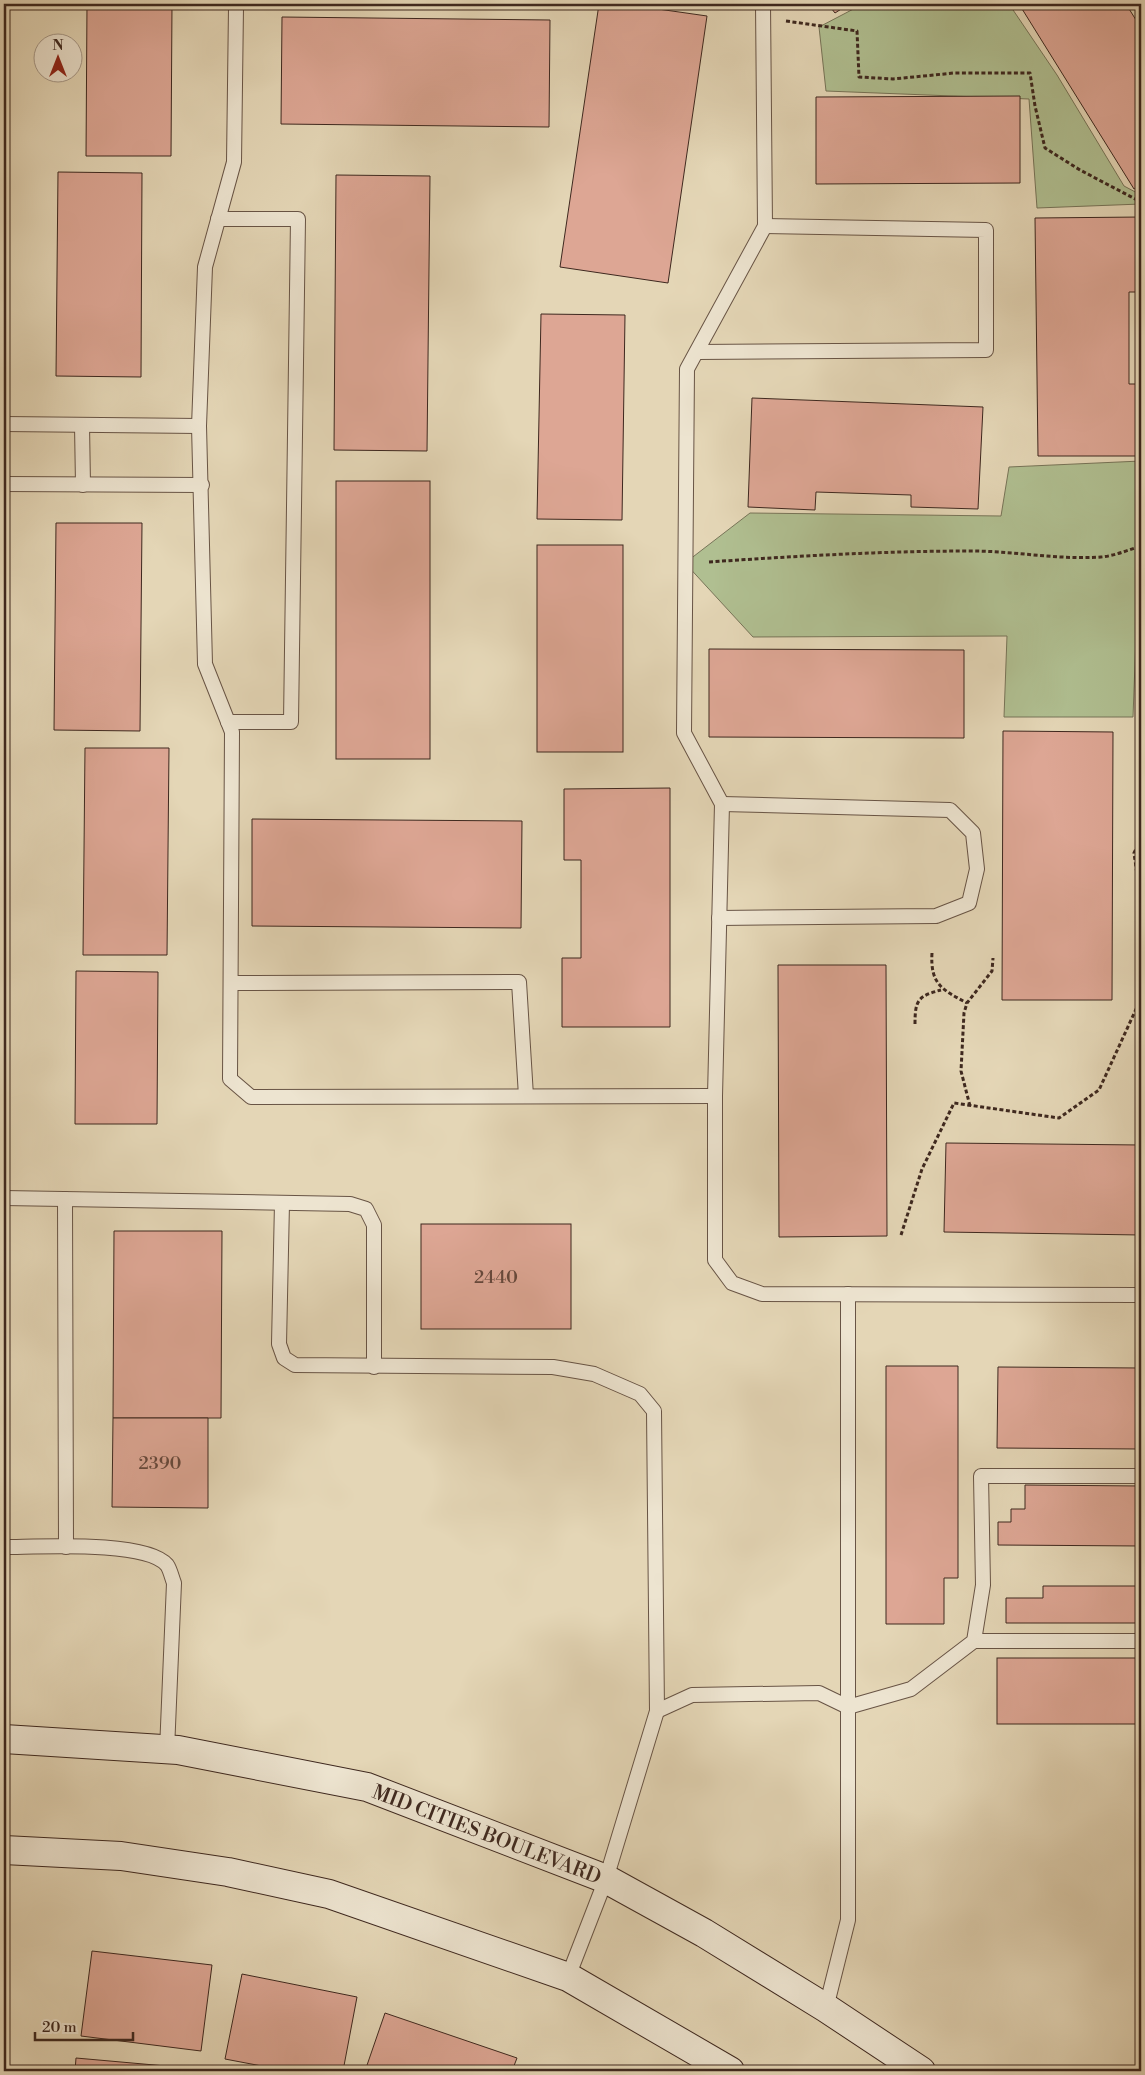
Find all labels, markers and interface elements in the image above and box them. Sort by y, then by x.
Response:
north arrow [32,32,82,82]
text: N [52,37,64,55]
house number: 2440 [474,1266,518,1289]
house number: 2390 [138,1452,182,1475]
street label: MID CITIES BOULEVARD [369,1780,604,1891]
scale bar [35,2010,132,2042]
text: 20 m [42,2018,77,2037]

